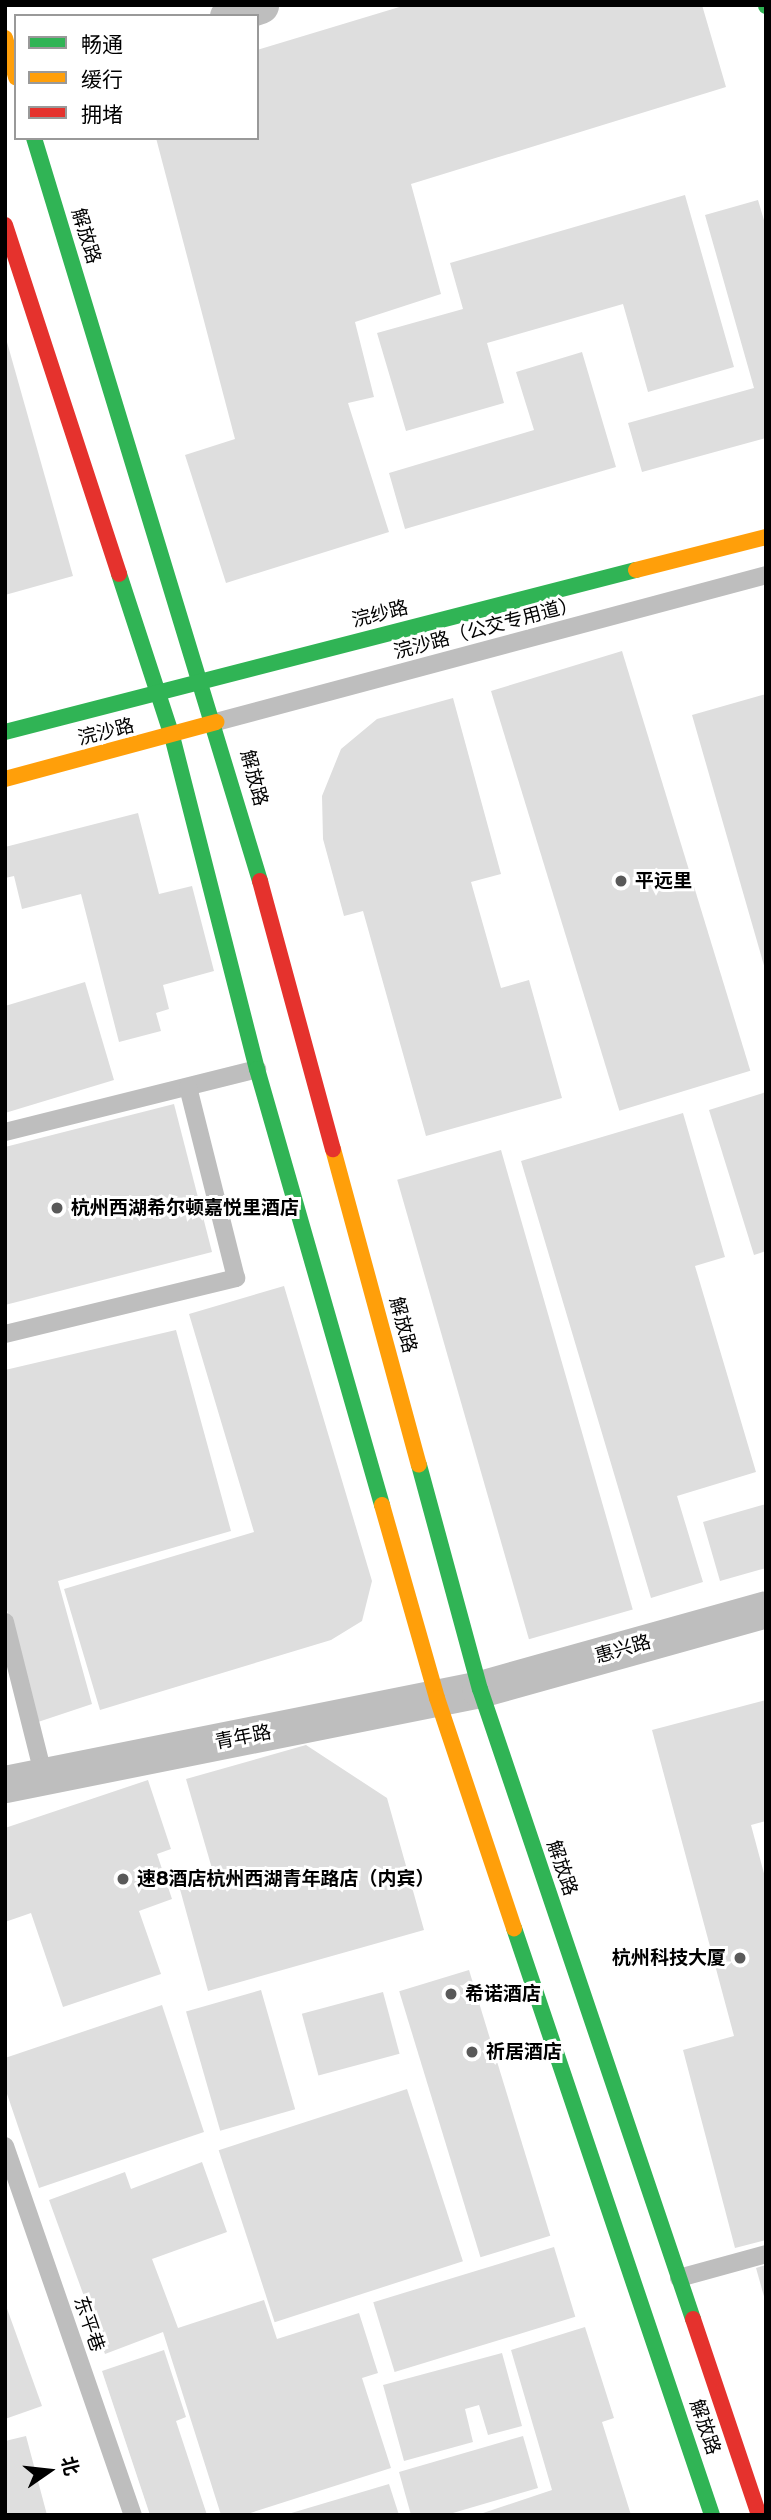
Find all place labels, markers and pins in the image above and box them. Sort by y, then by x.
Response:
place label: 平远里 [635,870,692,892]
marker: 平远里 [613,873,629,889]
place label: 杭州西湖希尔顿嘉悦里酒店 [71,1197,299,1219]
marker: 杭州西湖希尔顿嘉悦里酒店 [49,1200,65,1216]
place label: 速8酒店杭州西湖青年路店（内宾） [137,1868,435,1890]
marker: 速8酒店杭州西湖青年路店（内宾） [115,1871,131,1887]
place label: 杭州科技大厦 [612,1947,726,1969]
marker: 杭州科技大厦 [732,1950,748,1966]
place label: 希诺酒店 [465,1983,541,2005]
marker: 希诺酒店 [443,1986,459,2002]
place label: 祈居酒店 [486,2041,562,2063]
marker: 祈居酒店 [464,2044,480,2060]

